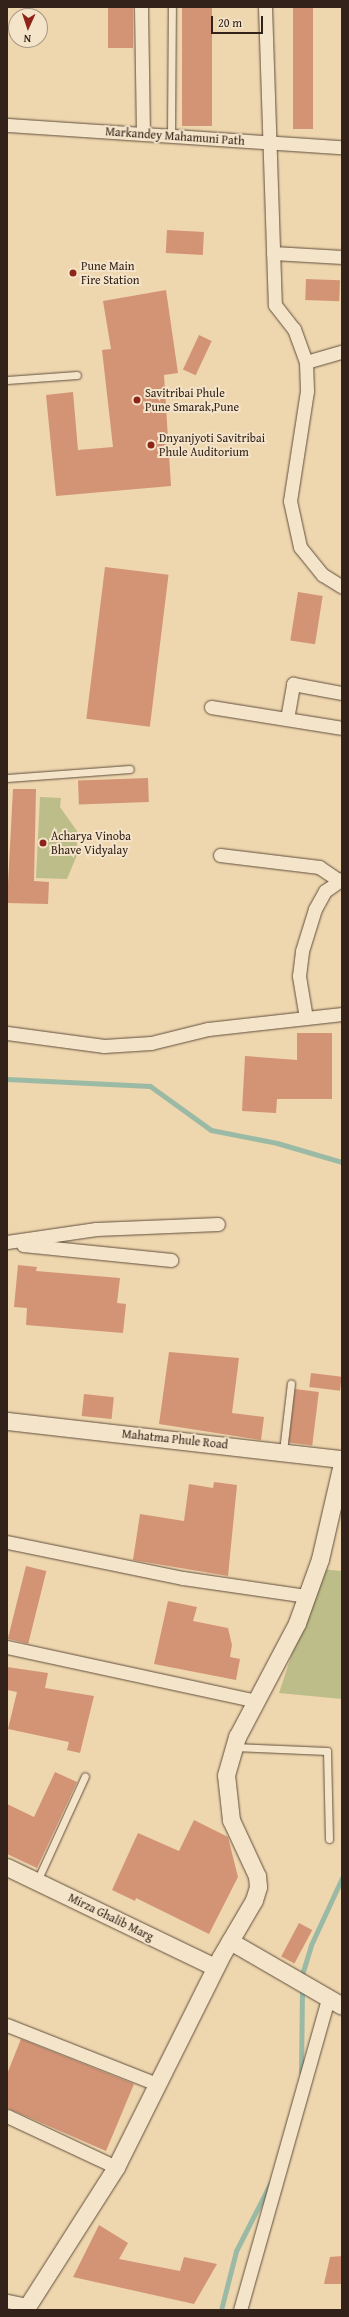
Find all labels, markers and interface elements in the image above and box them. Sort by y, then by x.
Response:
north arrow [8,8,48,48]
scale bar [213,8,265,34]
text: 20 m [218,14,242,31]
text: N [23,31,32,47]
street label: Markandey Mahamuni Path [105,124,245,148]
place label: Pune Main Fire Station [81,259,139,287]
marker: Pune Main Fire Station [68,268,78,278]
place label: Savitribai Phule Pune Smarak,Pune [145,386,239,414]
marker: Savitribai Phule Pune Smarak,Pune [132,395,142,405]
place label: Dnyanjyoti Savitribai Phule Auditorium [159,431,265,459]
marker: Dnyanjyoti Savitribai Phule Auditorium [146,440,156,450]
place label: Acharya Vinoba Bhave Vidyalay [51,829,131,857]
marker: Acharya Vinoba Bhave Vidyalay [38,838,48,848]
street label: Mahatma Phule Road [121,1426,229,1452]
street label: Mirza Ghalib Marg [66,1890,156,1944]

